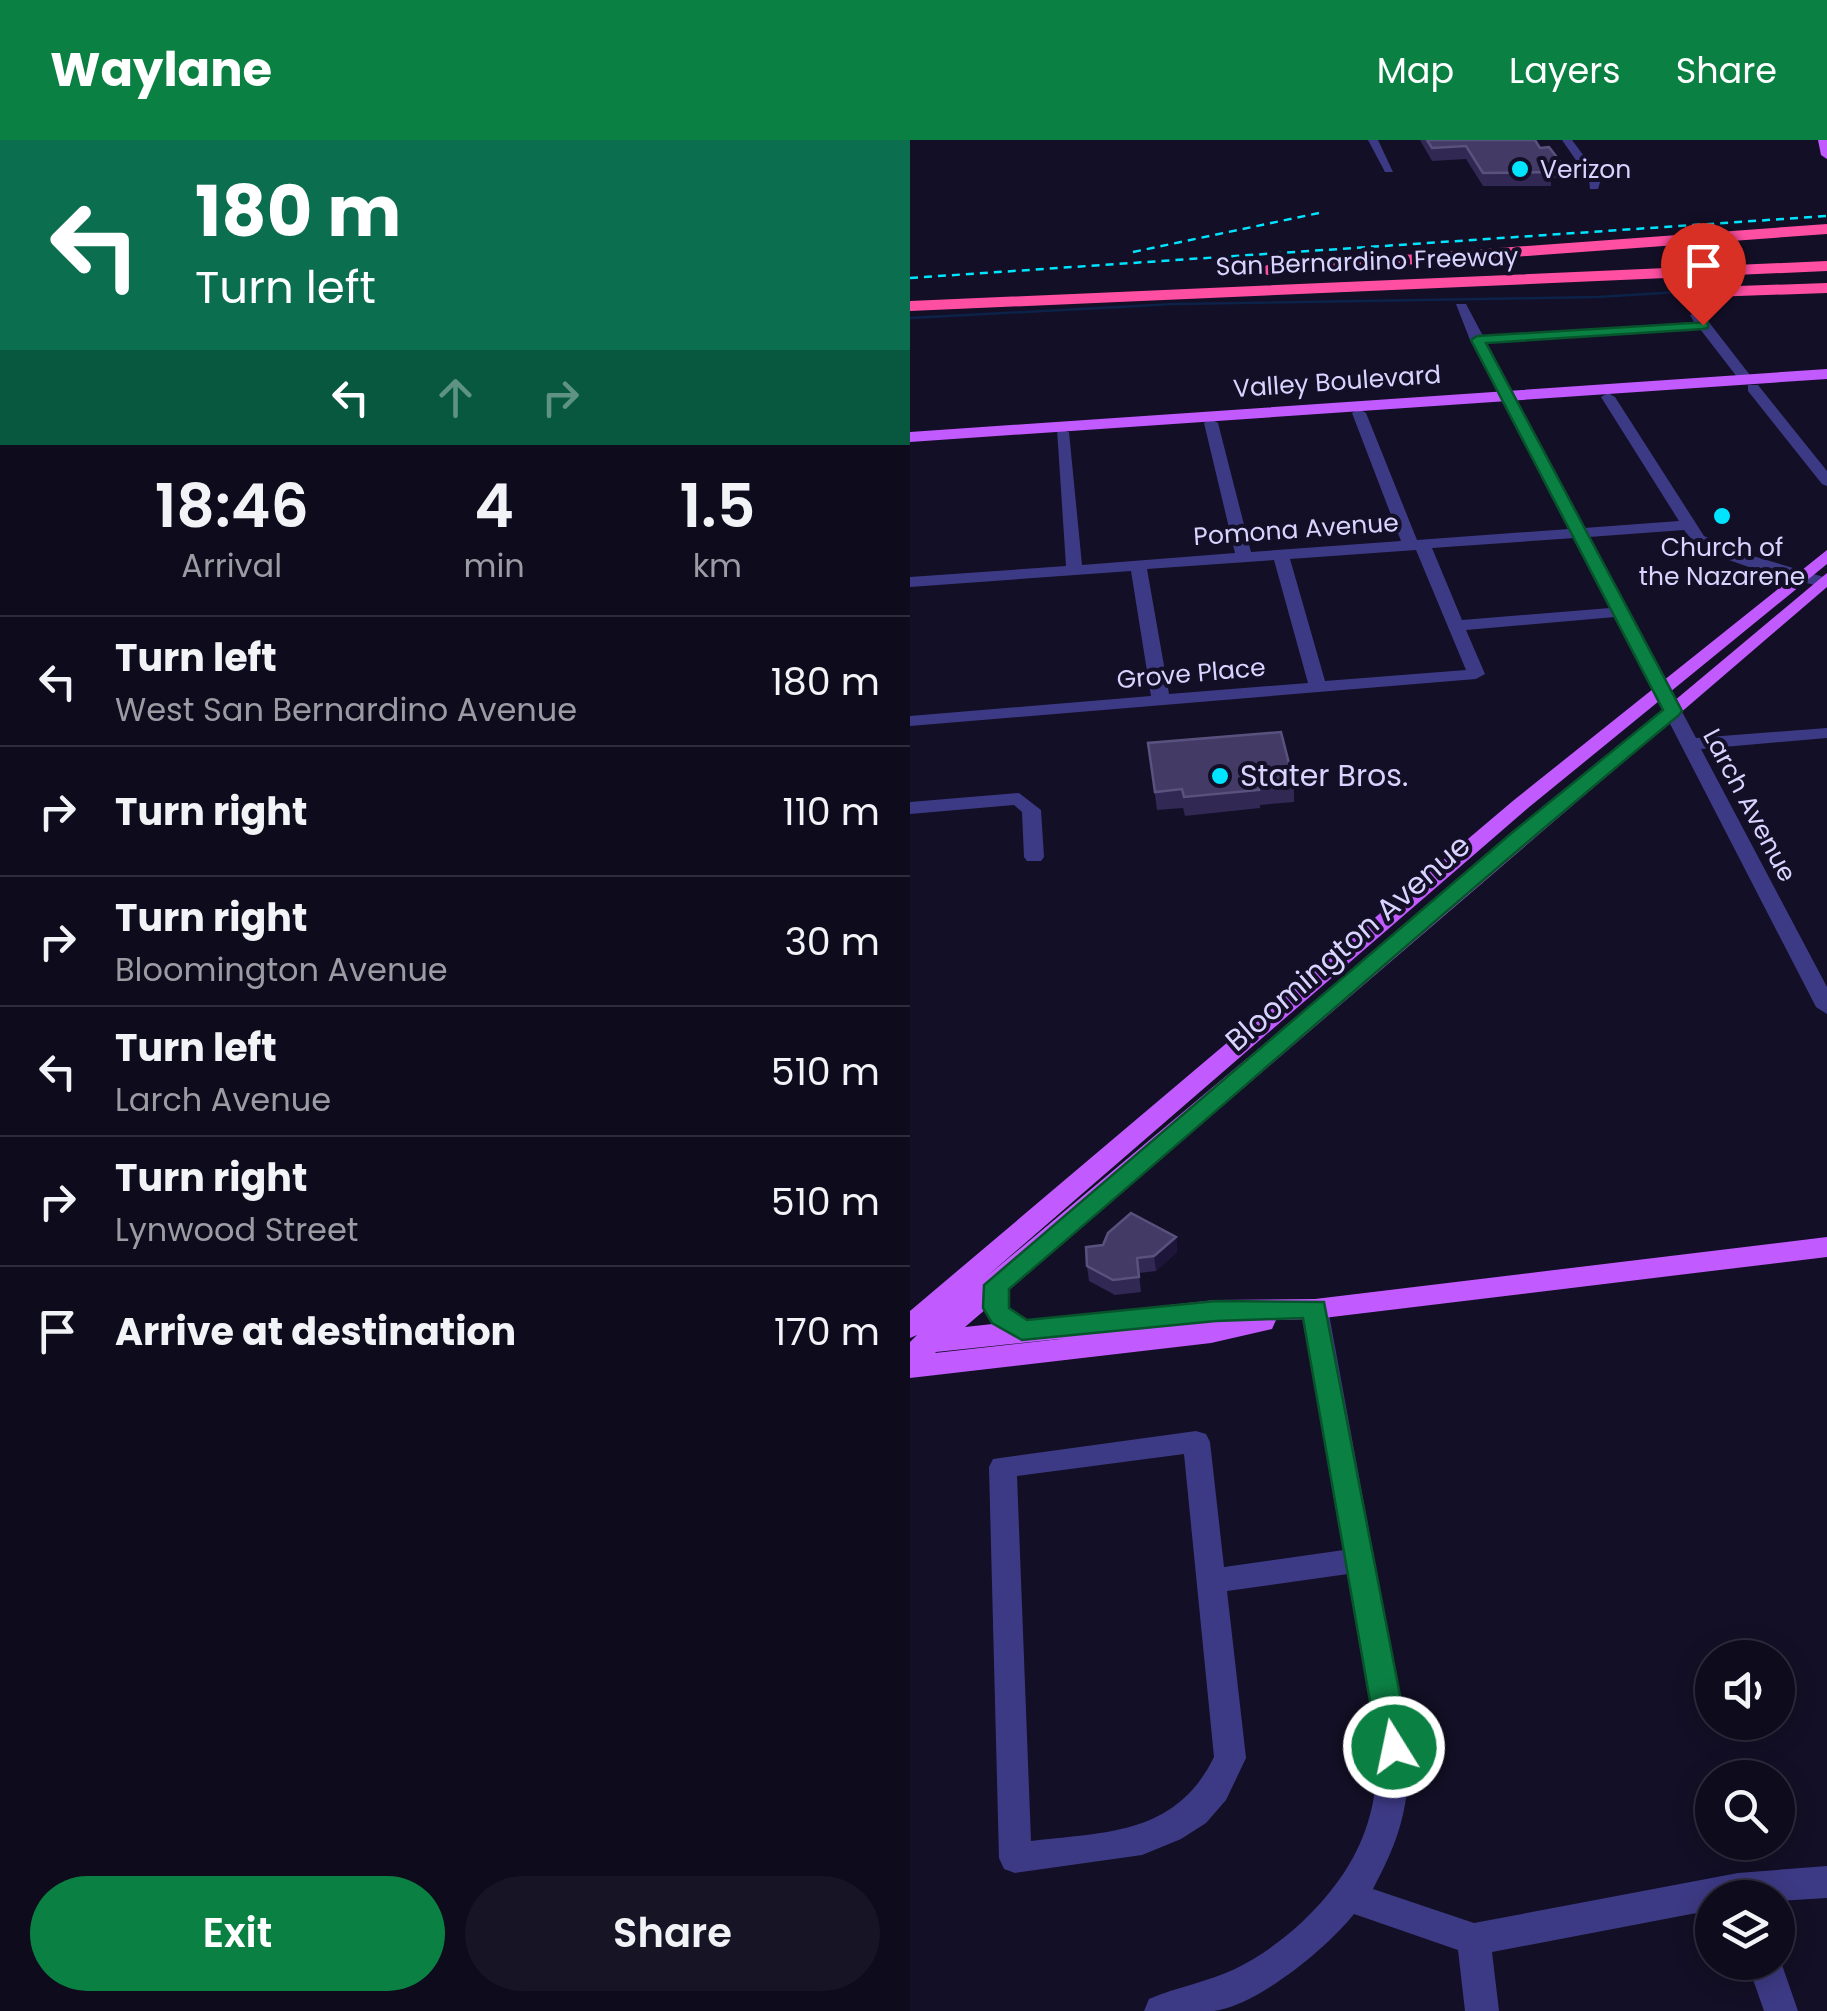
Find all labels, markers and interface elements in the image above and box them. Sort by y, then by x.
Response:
text: Waylane [50,36,272,103]
text: Map [1377,46,1454,95]
text: Layers [1509,46,1621,95]
text: Share [1676,46,1777,95]
place label: Verizon [1540,152,1631,187]
marker: Verizon [1509,158,1531,180]
text: 180 m [195,162,401,261]
icon: left [30,180,160,310]
pin [1661,223,1746,326]
icon: arrive [1676,238,1731,293]
street label: San Bernardino Freeway [1215,239,1519,284]
text: Turn left [195,256,376,319]
street label: Valley Boulevard [1232,357,1442,406]
icon: left [323,370,378,425]
icon: ahead [428,370,483,425]
icon: right [533,370,588,425]
text: 18:46 [155,464,309,548]
text: 4 [474,464,514,548]
text: 1.5 [679,464,755,548]
street label: Pomona Avenue [1192,505,1400,554]
marker: Church of the Nazarene [1711,505,1733,527]
place label: Church of the Nazarene [1639,530,1805,594]
text: Arrival [181,543,282,588]
text: min [463,543,525,588]
text: km [693,543,742,588]
text: Turn left [115,631,277,684]
street label: Grove Place [1115,650,1267,697]
icon: left [30,654,85,709]
text: 180 m [771,655,880,708]
text: West San Bernardino Avenue [115,687,577,732]
street label: Larch Avenue [1694,723,1805,888]
place label: Stater Bros. [1240,754,1408,797]
marker: Stater Bros. [1209,765,1231,787]
icon: right [30,784,85,839]
text: Turn right [115,785,307,838]
text: 110 m [783,785,880,838]
street label: Bloomington Avenue [1216,824,1479,1061]
text: Turn right [115,891,307,944]
icon: right [30,914,85,969]
text: 30 m [784,915,880,968]
text: Bloomington Avenue [115,947,448,992]
text: Turn left [115,1021,277,1074]
icon: left [30,1044,85,1099]
text: 510 m [771,1045,880,1098]
text: Larch Avenue [115,1077,331,1122]
text: Turn right [115,1151,307,1204]
icon: right [30,1174,85,1229]
text: 510 m [771,1175,880,1228]
text: Lynwood Street [115,1207,358,1252]
icon: arrive [30,1304,85,1359]
text: Arrive at destination [115,1305,516,1358]
text: 170 m [774,1305,880,1358]
map controls [1695,1640,1795,1980]
button: sound [1695,1640,1795,1740]
position arrow [1342,1695,1446,1799]
button: search [1695,1760,1795,1860]
button: Exit [30,1876,445,1991]
button: Share [465,1876,880,1991]
button: layers [1695,1880,1795,1980]

